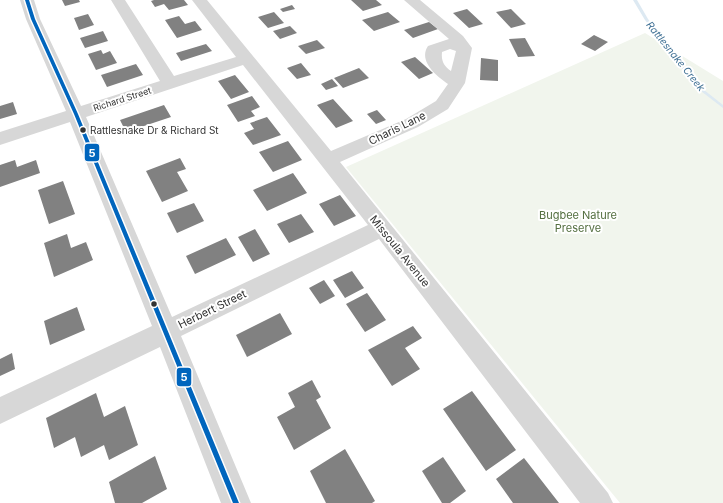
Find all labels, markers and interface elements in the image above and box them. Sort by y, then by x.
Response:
water label: Rattlesnake Creek [644,19,708,94]
street label: Richard Street [92,84,152,114]
street label: Charis Lane [366,108,428,148]
place label: Rattlesnake Dr & Richard St [90,124,219,136]
marker: Rattlesnake Dr & Richard St [78,125,88,135]
line badge: 5 [84,143,100,162]
text: 5 [88,146,96,160]
park label: Bugbee Nature Preserve [539,208,617,235]
street label: Missoula Avenue [367,212,433,290]
street label: Herbert Street [176,286,249,332]
unlabelled marker [149,299,159,309]
line badge: 5 [176,367,192,387]
text: 5 [180,370,188,384]

